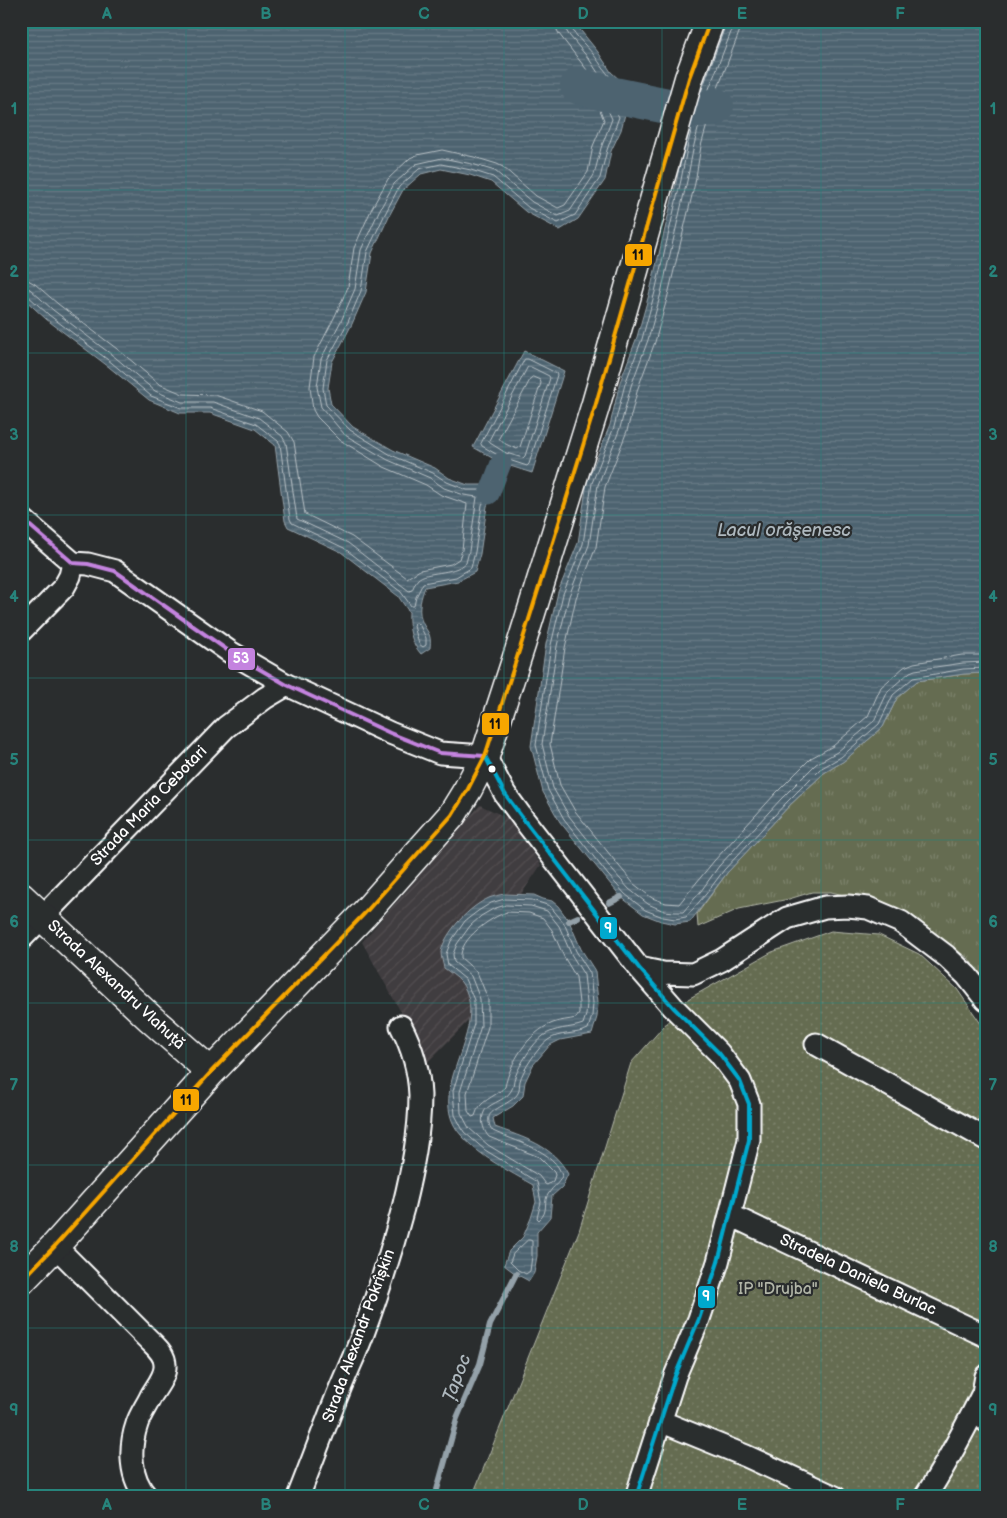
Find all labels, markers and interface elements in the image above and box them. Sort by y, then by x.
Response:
text: A [101,5,112,24]
text: B [260,5,272,24]
text: C [418,5,430,24]
text: D [577,5,589,24]
text: E [737,5,747,24]
text: F [895,5,905,24]
text: 1 [11,100,17,119]
text: 1 [990,100,996,119]
line badge: 11 [624,243,653,267]
text: 11 [632,247,644,264]
text: 2 [9,263,19,282]
text: 2 [988,263,998,282]
text: 3 [9,426,19,445]
text: 3 [988,426,998,445]
water label: Lacul orăşenesc [717,520,851,541]
text: 4 [9,588,19,607]
text: 4 [988,588,998,607]
line badge: 53 [227,647,256,671]
text: 53 [233,650,249,667]
line badge: 11 [481,712,510,736]
text: 11 [489,716,501,733]
street label: Strada Maria Cebotari [87,742,211,870]
text: 5 [9,751,19,770]
text: 5 [988,751,998,770]
unlabelled marker [487,764,497,774]
text: 6 [9,913,19,932]
text: 6 [988,913,998,932]
street label: Strada Аlexandru Vlahuță [43,916,189,1054]
line badge: 9 [599,916,618,940]
text: 9 [604,920,612,937]
text: 7 [10,1076,19,1095]
text: 7 [989,1076,998,1095]
line badge: 11 [172,1088,200,1112]
text: 11 [180,1092,192,1109]
street label: Stradela Daniela Burlac [777,1230,939,1320]
text: 8 [9,1238,19,1257]
text: 8 [988,1238,998,1257]
street label: Strada Alexandr Pokrîșkin [319,1247,399,1425]
park label: IP "Drujba" [738,1280,818,1299]
line badge: 9 [697,1285,716,1309]
text: 9 [702,1288,710,1305]
water label: Țapoc [438,1351,476,1405]
text: 9 [9,1401,19,1420]
text: 9 [988,1401,998,1420]
text: A [101,1496,112,1515]
text: B [260,1496,272,1515]
text: C [418,1496,430,1515]
text: D [577,1496,589,1515]
text: E [737,1496,747,1515]
text: F [895,1496,905,1515]

